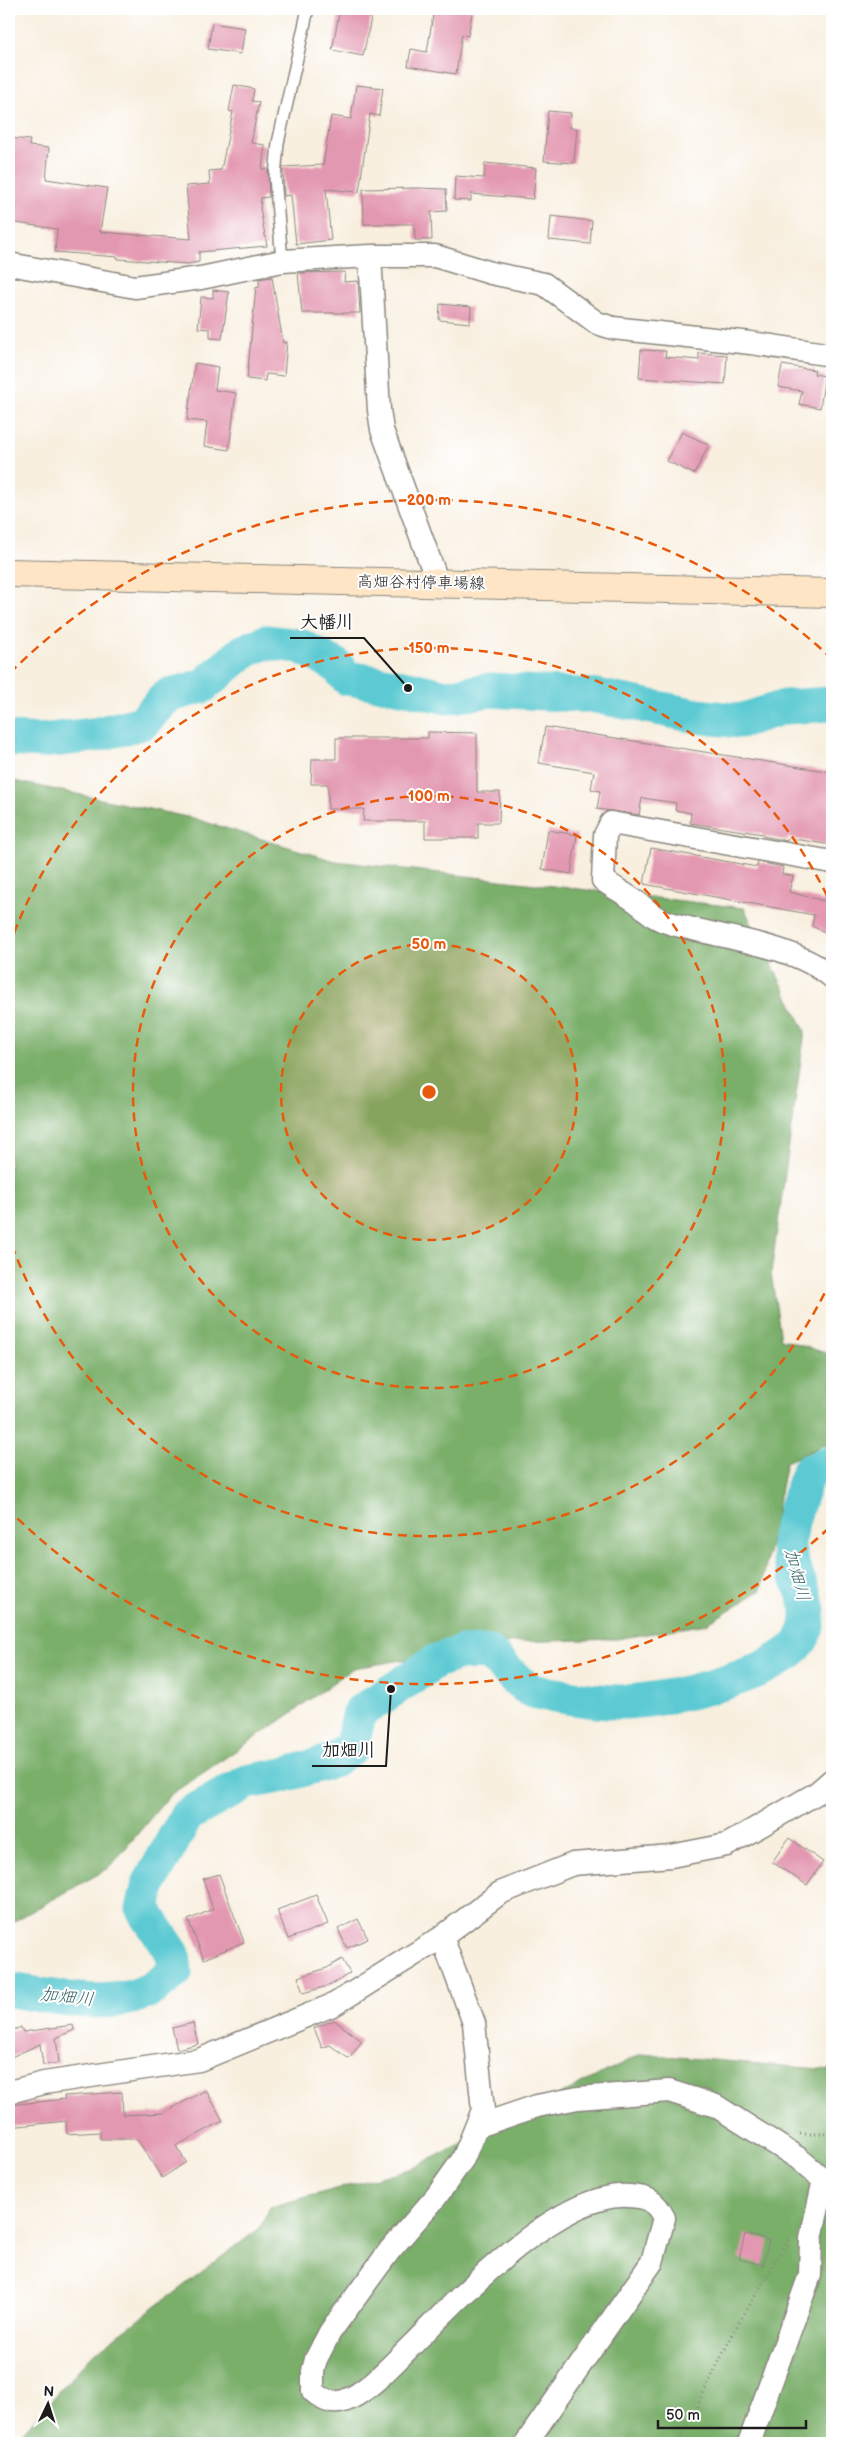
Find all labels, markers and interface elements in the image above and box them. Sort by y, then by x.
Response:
text: 200 m [407,491,451,510]
street label: 高畑谷村停車場線 [357,572,485,594]
callout: 大幡川 [290,605,364,638]
text: 大幡川 [300,612,354,633]
text: 150 m [408,639,450,658]
text: 100 m [408,787,450,806]
text: 50 m [412,935,447,954]
centre of rings [420,1083,438,1101]
water label: 加畑川 [780,1546,814,1604]
callout: 加畑川 [312,1733,386,1766]
text: 加畑川 [322,1740,376,1761]
water label: 加畑川 [39,1984,95,2010]
north arrow [22,2380,72,2430]
text: N [43,2383,55,2400]
scale bar [658,2397,806,2429]
text: 50 m [666,2406,700,2425]

